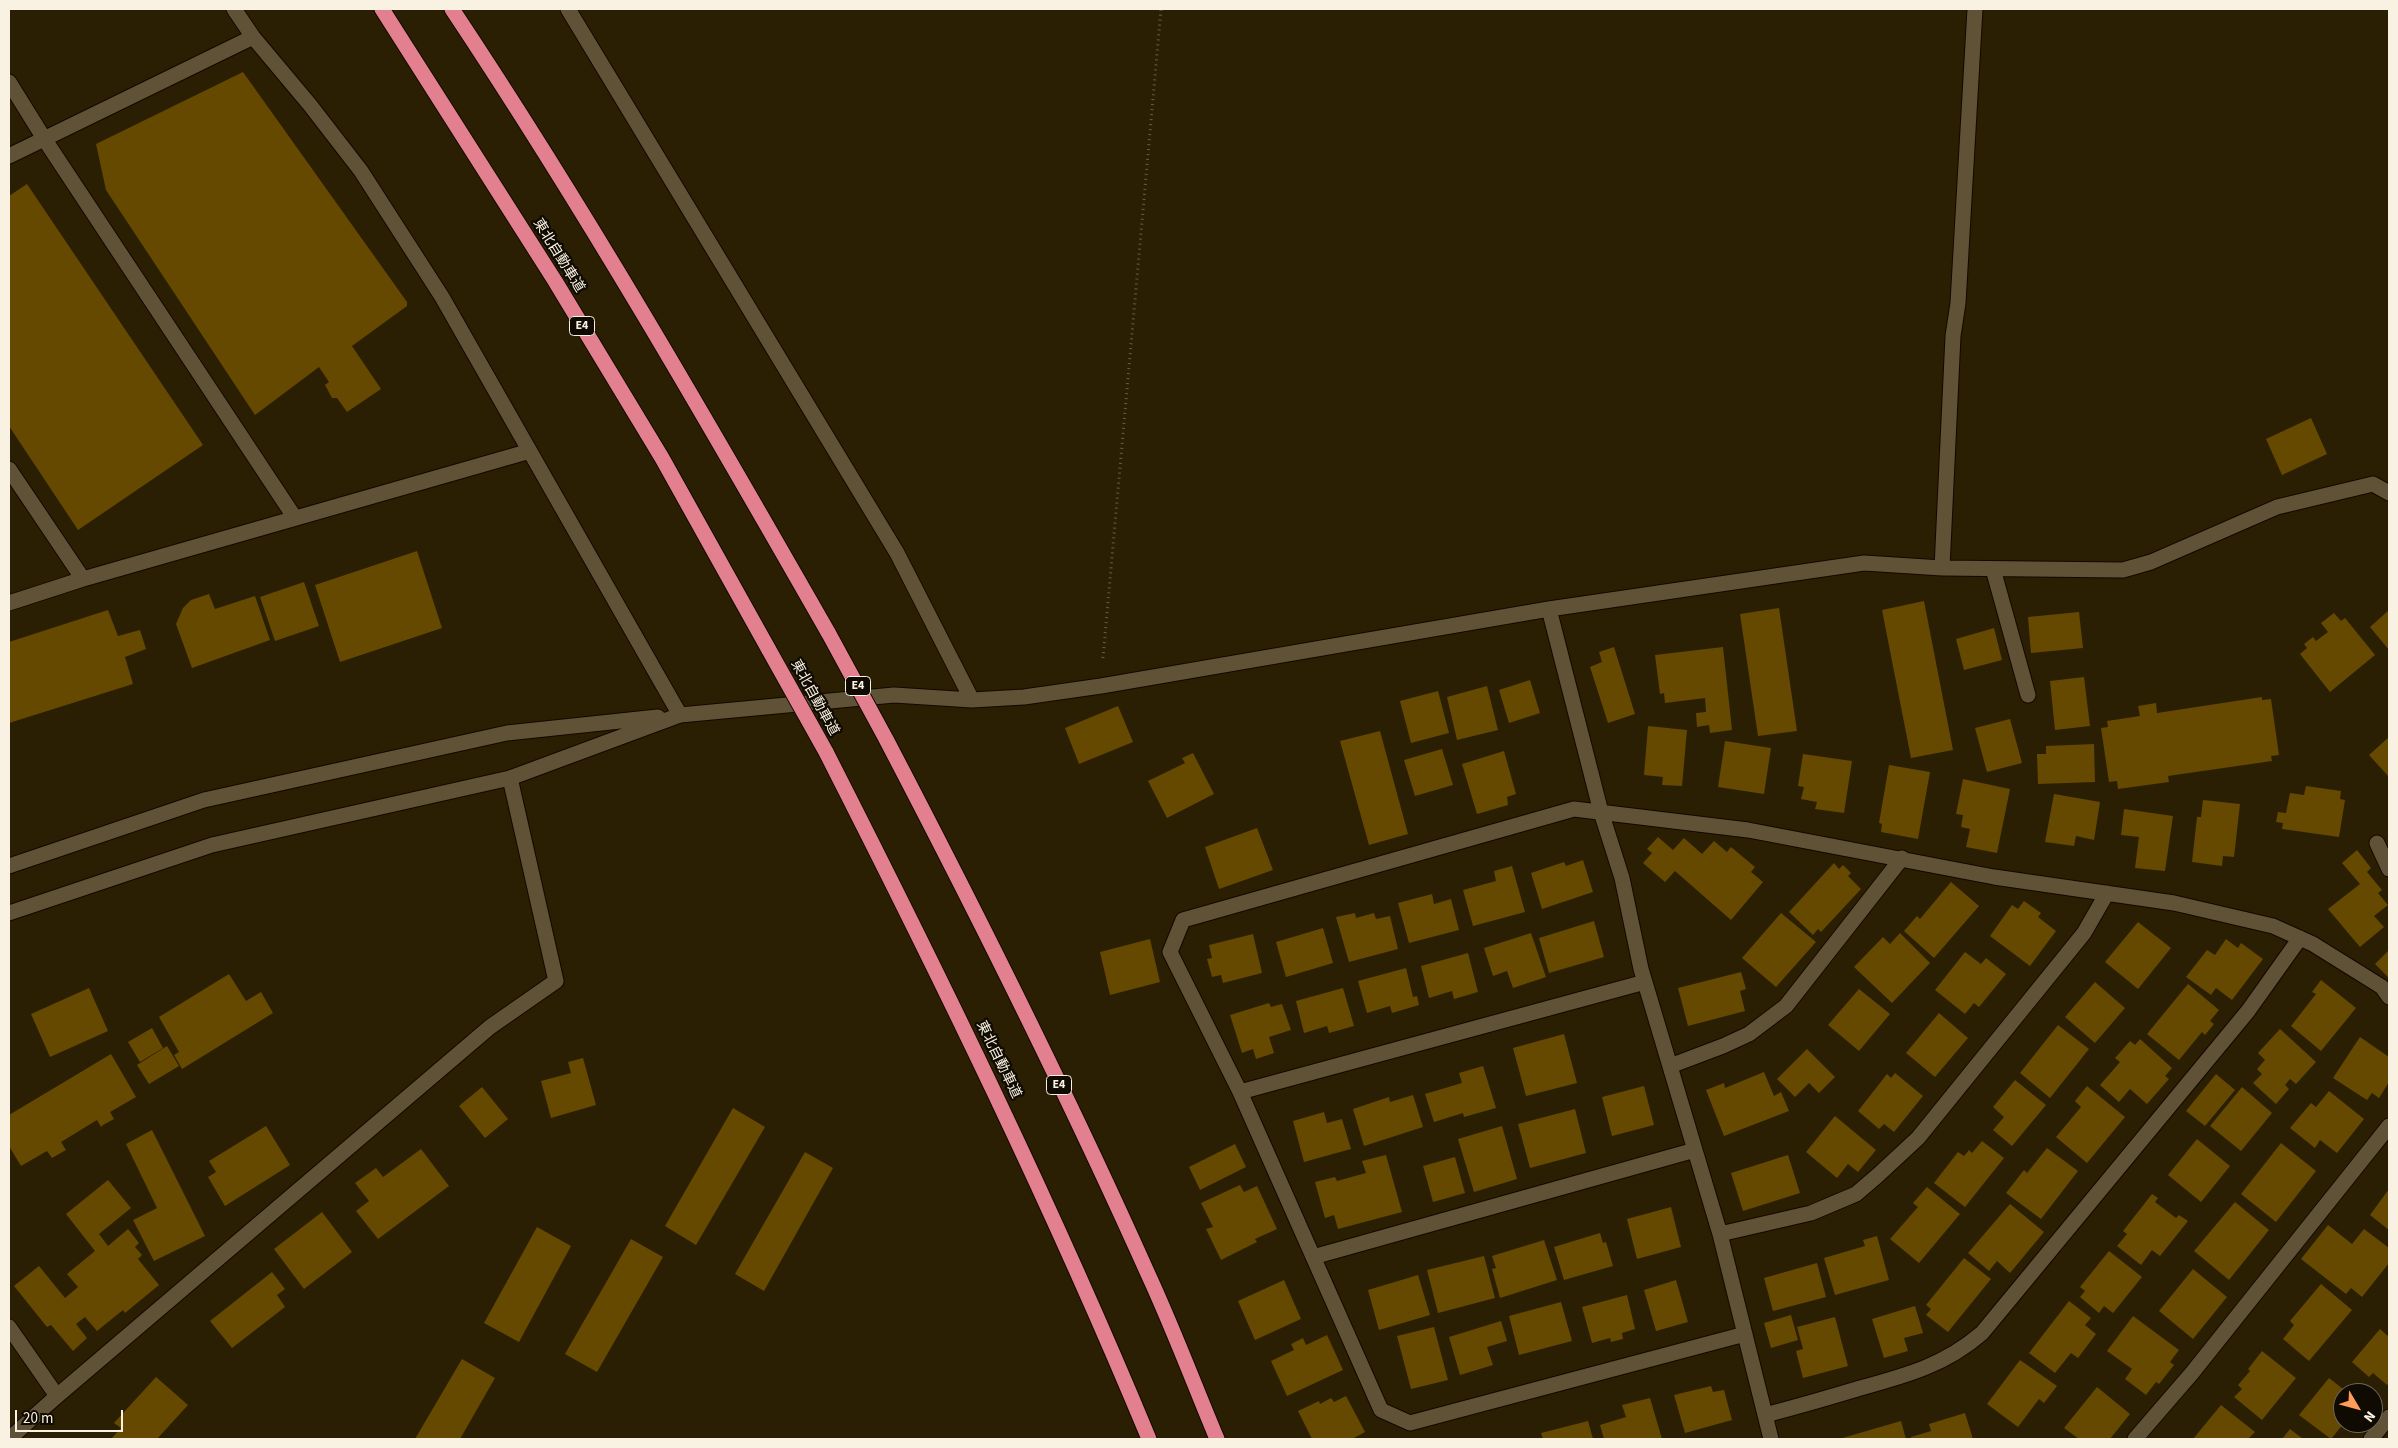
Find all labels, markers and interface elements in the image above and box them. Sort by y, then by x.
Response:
street label: 東北自動車道 [529,216,587,296]
road number: E4 [570,316,594,336]
street label: 東北自動車道 [786,657,842,739]
road number: E4 [846,676,870,696]
street label: 東北自動車道 [972,1019,1024,1101]
road number: E4 [1046,1076,1072,1094]
north arrow [2333,1383,2383,1433]
scale bar [18,1400,125,1432]
text: N [2358,1407,2380,1426]
text: 20 m [23,1408,53,1429]

